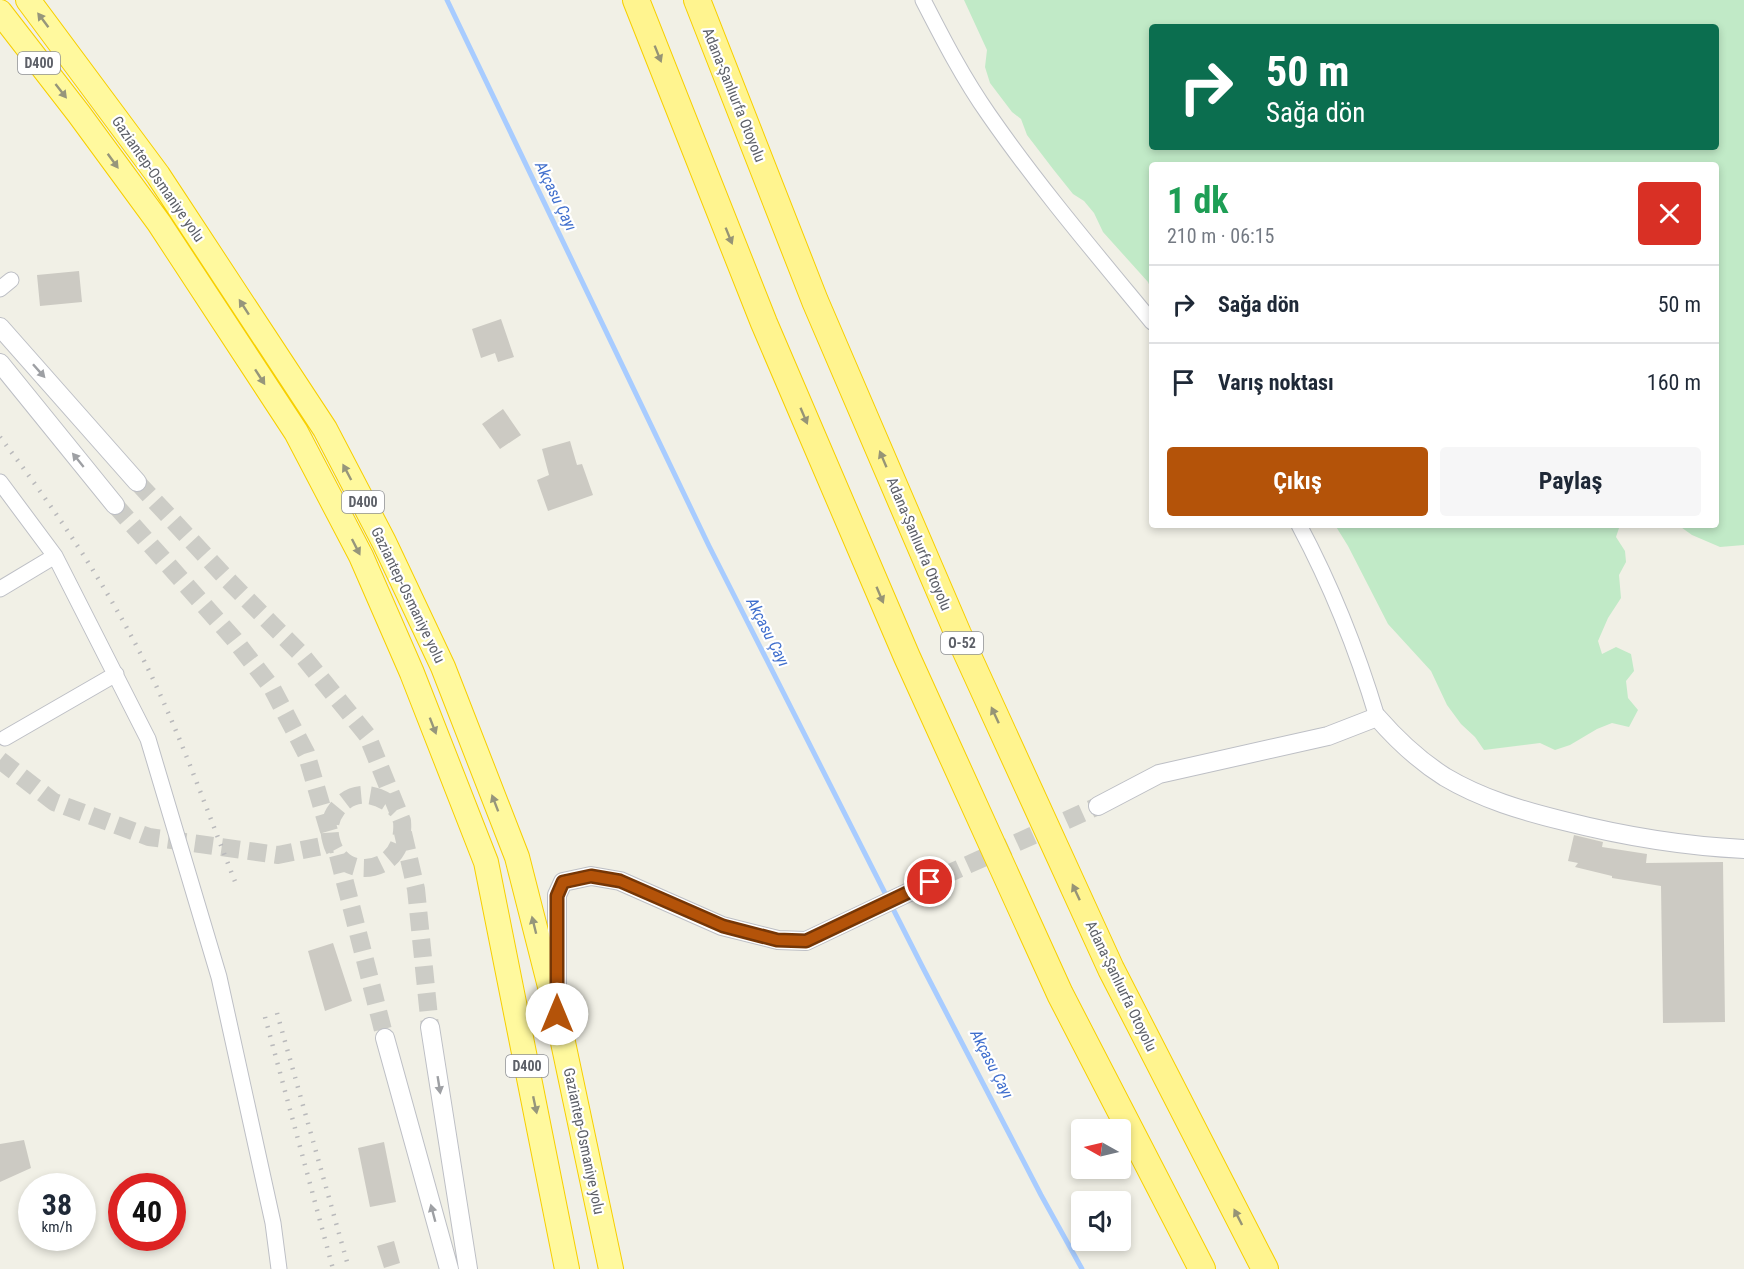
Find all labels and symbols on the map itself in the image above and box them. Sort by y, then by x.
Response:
one-way arrow [37,12,49,28]
street label: Adana-Şanlıurfa Otoyolu [699,25,769,165]
one-way arrow [653,46,663,64]
road number: D400 [18,52,60,74]
one-way arrow [55,84,67,99]
street label: Gaziantep-Osmaniye yolu [108,113,208,245]
one-way arrow [107,154,119,169]
water label: Akçasu Çayı [531,157,581,234]
one-way arrow [724,227,734,245]
one-way arrow [238,299,250,315]
one-way arrow [32,363,45,378]
one-way arrow [255,369,266,385]
one-way arrow [799,407,809,425]
one-way arrow [878,450,888,468]
one-way arrow [72,452,85,468]
one-way arrow [342,463,352,480]
street label: Adana-Şanlıurfa Otoyolu [883,475,955,613]
road number: D400 [342,491,384,513]
street label: Gaziantep-Osmaniye yolu [367,524,449,666]
one-way arrow [350,538,360,556]
one-way arrow [875,587,885,605]
water label: Akçasu Çayı [742,593,794,670]
road number: O-52 [941,632,983,654]
one-way arrow [990,706,999,724]
one-way arrow [428,717,438,735]
one-way arrow [490,794,500,812]
pin [904,856,955,907]
one-way arrow [1071,883,1081,901]
one-way arrow [529,916,538,934]
street label: Adana-Şanlıurfa Otoyolu [1082,918,1160,1054]
position arrow [525,982,589,1046]
water label: Akçasu Çayı [966,1025,1018,1102]
road number: D400 [506,1055,548,1077]
street label: Gaziantep-Osmaniye yolu [560,1066,608,1216]
one-way arrow [435,1076,444,1095]
one-way arrow [531,1095,540,1114]
north arrow [1071,1119,1131,1179]
speed limit sign: 40 [108,1173,186,1251]
one-way arrow [428,1203,437,1221]
one-way arrow [1234,1208,1244,1226]

